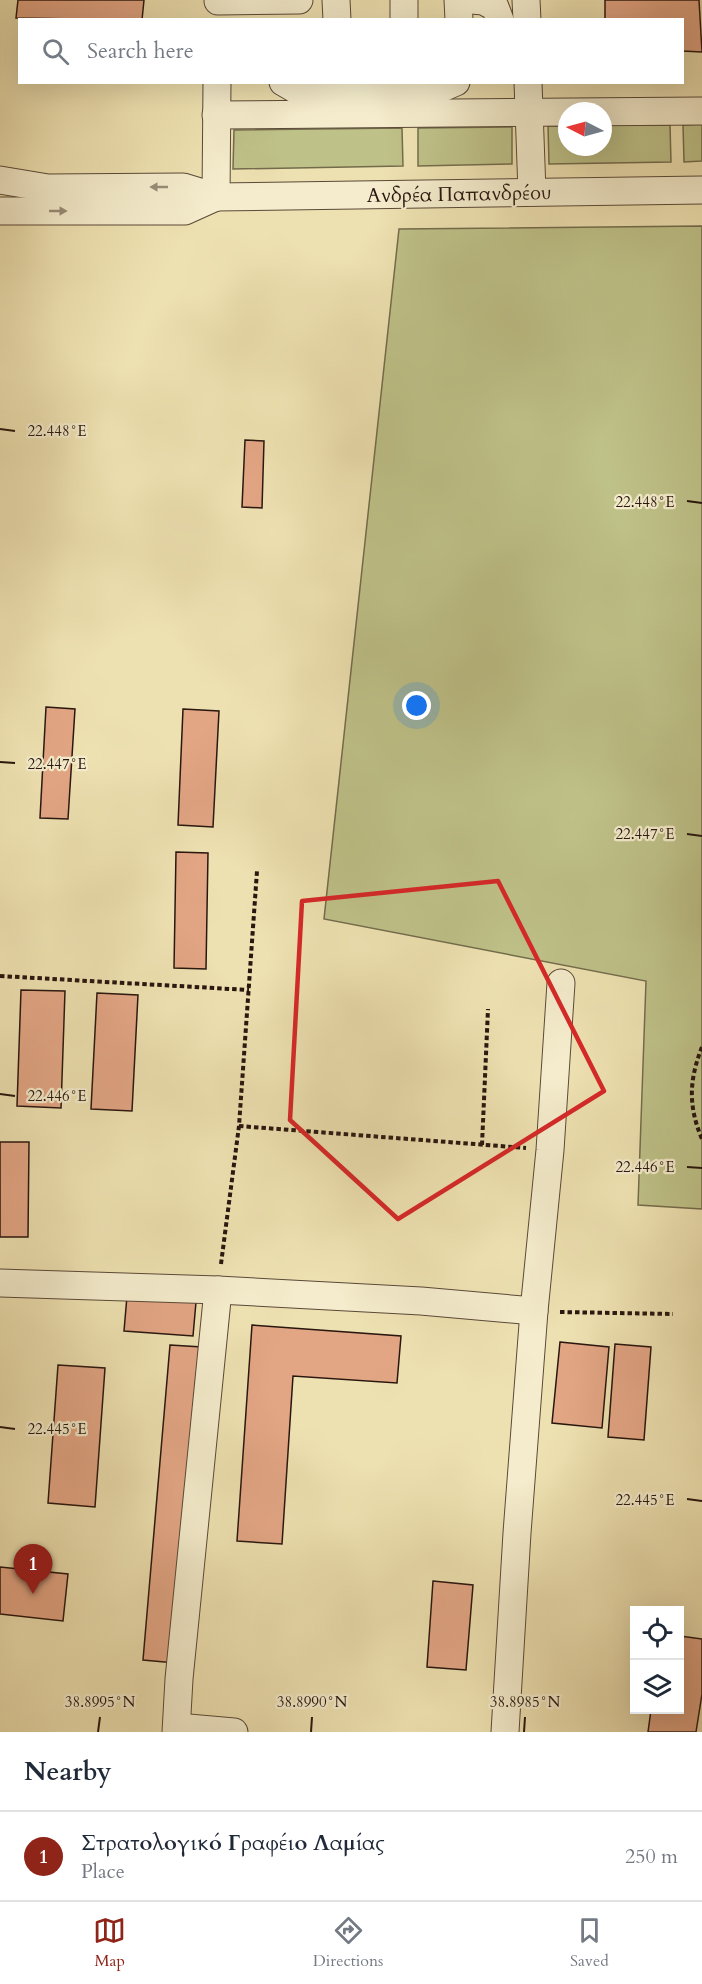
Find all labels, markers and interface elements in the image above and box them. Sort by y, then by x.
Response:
search box [18,18,684,84]
icon: search [39,35,72,68]
text: Search here [87,36,194,66]
north arrow [558,102,612,156]
street label: Ανδρέα Παπανδρέου [366,179,552,209]
one-way arrow [150,182,169,192]
one-way arrow [49,206,68,216]
text: 22.448°E [27,421,87,441]
text: 22.448°E [615,492,675,512]
your location [402,691,431,720]
text: 22.447°E [27,754,87,774]
text: 22.447°E [615,824,675,844]
text: 22.446°E [27,1086,87,1106]
text: 22.446°E [615,1157,675,1177]
text: 22.445°E [27,1419,87,1439]
text: 22.445°E [615,1490,675,1510]
pin: 1 [14,1544,52,1594]
map controls [630,1606,684,1714]
button: locate [630,1606,684,1660]
button: layers [630,1660,684,1714]
text: 38.8995°N [65,1692,135,1712]
text: 38.8990°N [277,1692,347,1712]
text: 38.8985°N [490,1692,560,1712]
text: Nearby [24,1754,112,1789]
text: Στρατολογικό Γραφέιο Λαμίας [81,1828,385,1858]
text: 1 [38,1843,49,1870]
text: 250 m [625,1843,678,1870]
text: Place [81,1858,125,1885]
tab: Map [93,1914,126,1972]
tab: Directions [313,1914,383,1972]
tab: Saved [570,1914,609,1972]

